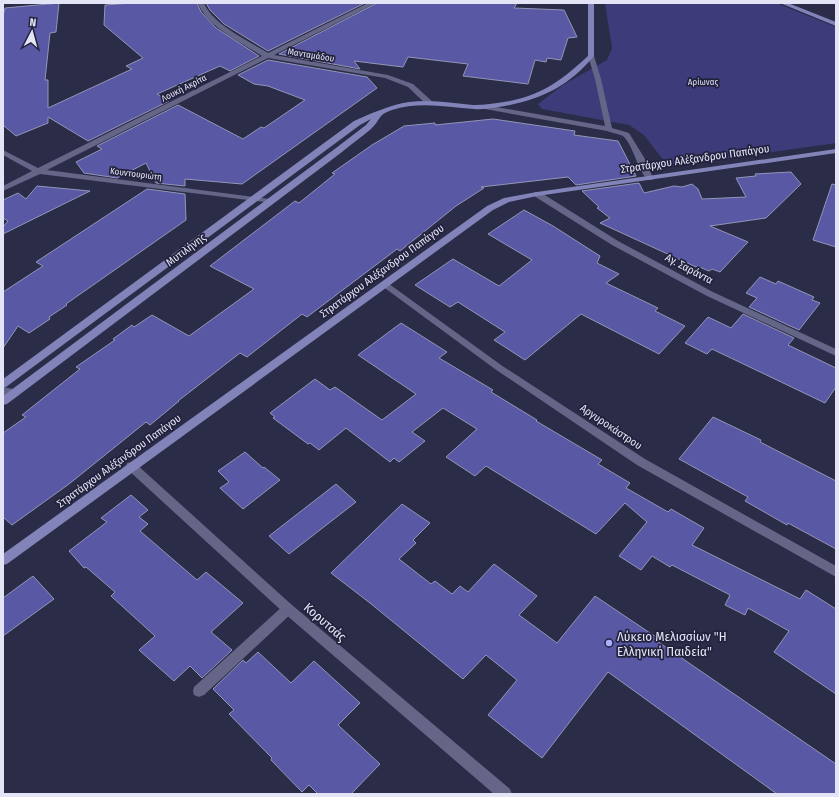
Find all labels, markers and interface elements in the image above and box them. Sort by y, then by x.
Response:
north arrow [12,12,52,52]
text: N [29,16,37,29]
street label: Μανταμάδου [287,46,335,64]
street label: Λουκή Ακρίτα [160,72,208,104]
park label: Αρίωνας [688,77,718,87]
street label: Στρατάρχου Αλέξανδρου Παπάγου [620,142,770,176]
street label: Κουντουριώτη [109,166,163,182]
street label: Στρατάρχου Αλέξανδρου Παπάγου [317,222,447,320]
street label: Μυτιλήνης [164,231,209,269]
street label: Αγ. Σαράντα [663,251,715,287]
street label: Αργυροκάστρου [578,402,644,452]
street label: Στρατάρχου Αλέξανδρου Παπάγου [54,412,184,510]
street label: Κορυτσάς [301,600,350,645]
place label: Λύκειο Μελισσίων "Η Ελληνική Παιδεία" [617,629,727,659]
marker: Λύκειο Μελισσίων "Η Ελληνική Παιδεία" [604,638,614,648]

